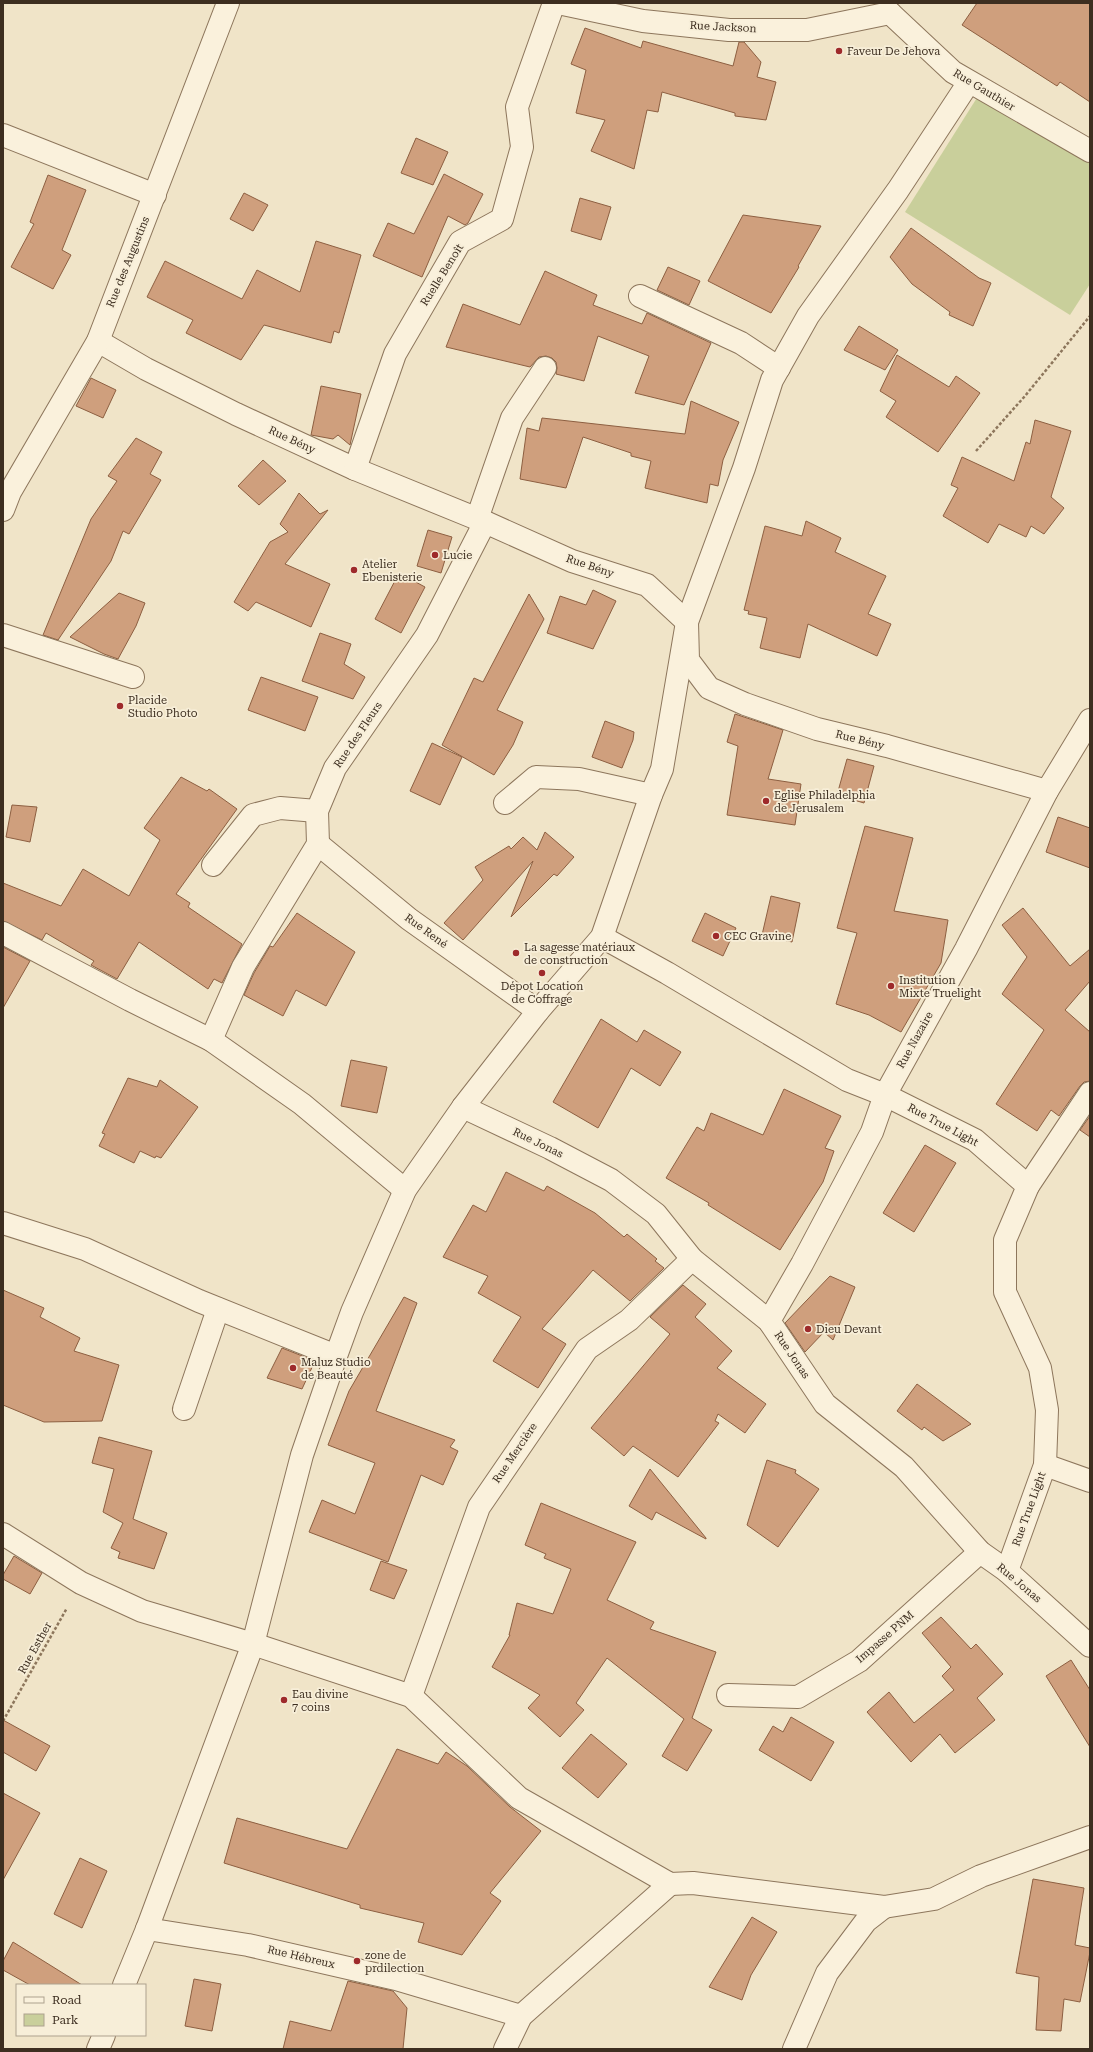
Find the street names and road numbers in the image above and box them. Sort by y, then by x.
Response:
street label: Rue Jackson [689,19,757,35]
street label: Rue Gauthier [951,66,1018,114]
street label: Rue des Augustins [104,215,152,309]
street label: Ruelle Benoît [418,242,466,308]
street label: Rue Bény [267,424,318,457]
street label: Rue Bény [564,552,616,580]
street label: Rue des Fleurs [331,700,385,770]
street label: Rue Bény [834,728,886,752]
street label: Rue René [402,911,450,951]
street label: Rue Nazaire [894,1009,936,1071]
street label: Rue True Light [905,1101,981,1149]
street label: Rue Jonas [511,1125,565,1161]
street label: Rue Jonas [771,1329,813,1381]
street label: Rue Mercière [490,1420,540,1486]
street label: Rue True Light [1009,1470,1049,1548]
street label: Rue Jonas [994,1561,1044,1605]
street label: Impasse PNM [853,1608,917,1666]
street label: Rue Esther [15,1619,55,1676]
street label: Rue Hébreux [266,1943,337,1971]

